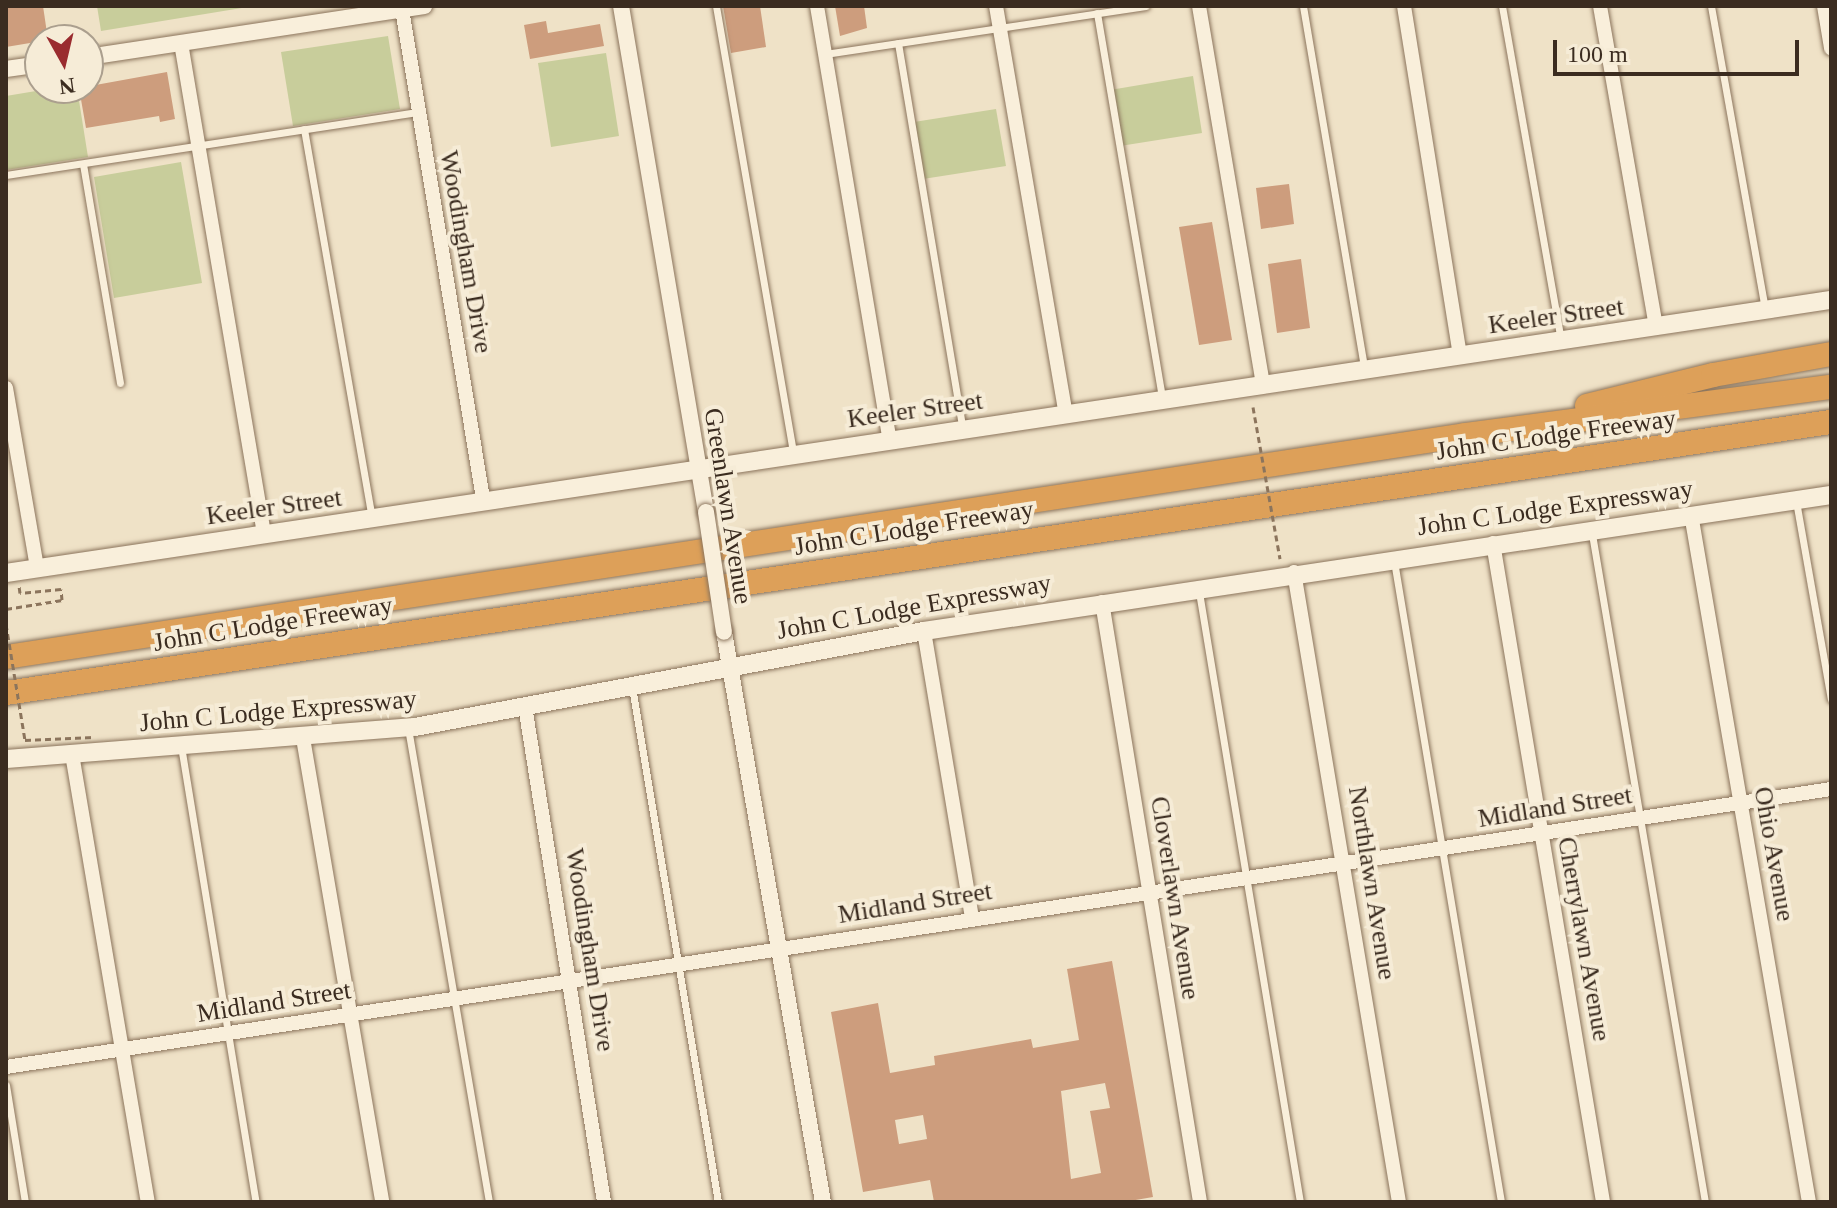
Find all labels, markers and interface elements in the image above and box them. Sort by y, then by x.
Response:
north arrow [24,24,104,104]
scale bar [1557,24,1803,74]
text: 100 m [1567,41,1628,67]
text: N [58,73,77,100]
street label: Woodingham Drive [433,148,499,356]
street label: Keeler Street [1486,291,1626,341]
street label: Keeler Street [845,385,985,435]
street label: John C Lodge Freeway [1434,403,1678,467]
street label: Greenlawn Avenue [697,405,759,607]
street label: John C Lodge Expressway [1415,473,1695,543]
street label: Keeler Street [204,482,344,532]
street label: John C Lodge Freeway [792,494,1036,562]
street label: John C Lodge Expressway [774,567,1054,647]
street label: John C Lodge Freeway [151,590,395,658]
street label: John C Lodge Expressway [138,683,418,739]
street label: Midland Street [1476,779,1634,835]
street label: Northlawn Avenue [1341,783,1403,983]
street label: Ohio Avenue [1747,784,1801,924]
street label: Cloverlawn Avenue [1143,793,1207,1003]
street label: Cherrylawn Avenue [1551,834,1617,1044]
street label: Woodingham Drive [559,846,621,1054]
street label: Midland Street [836,875,994,931]
street label: Midland Street [195,974,353,1030]

